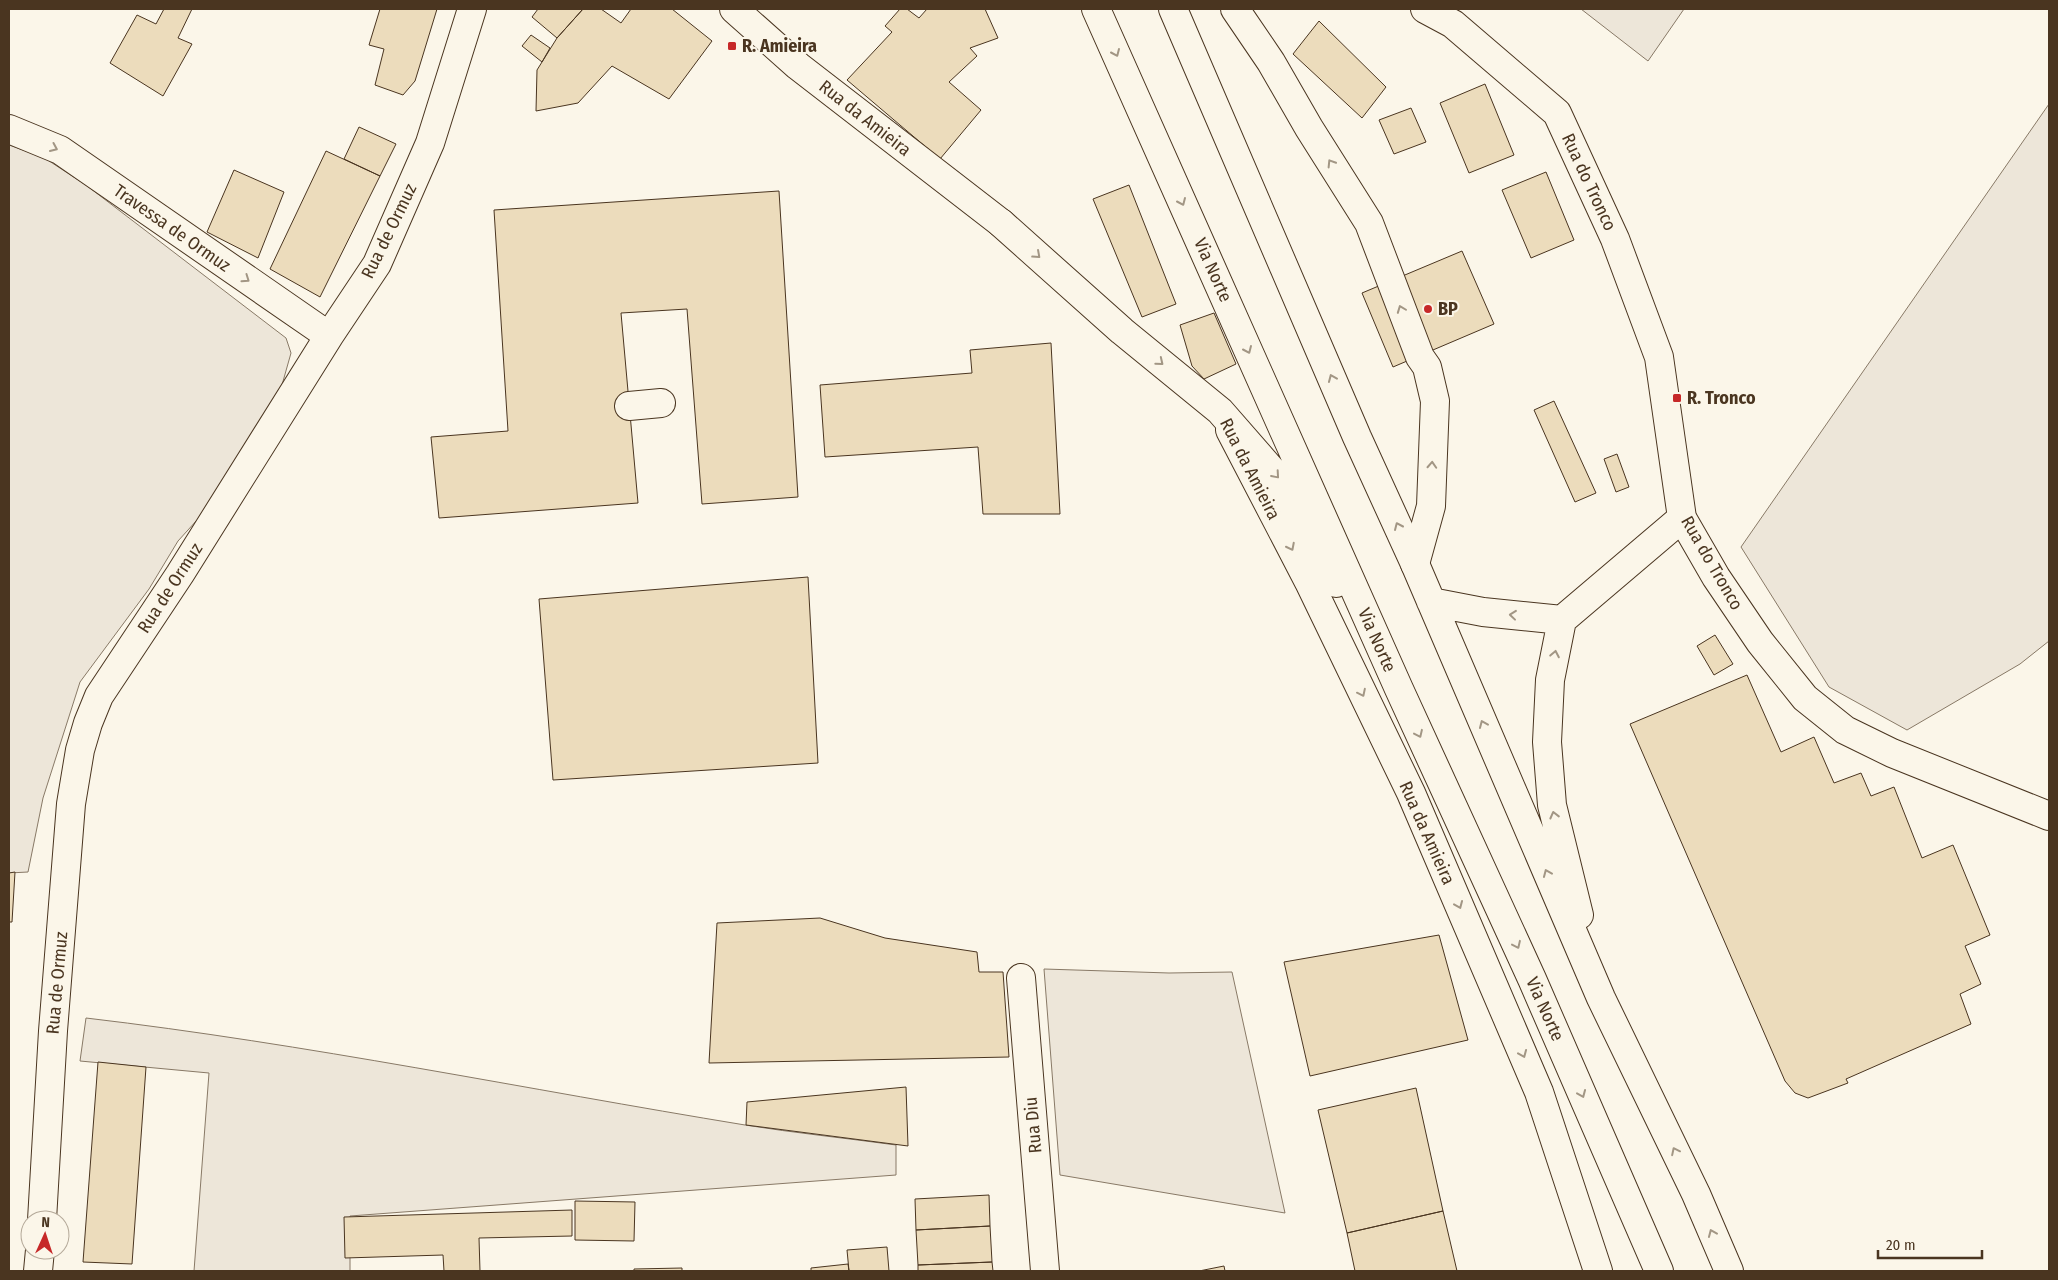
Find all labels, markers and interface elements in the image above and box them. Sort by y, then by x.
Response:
place label: R. Amieira [742,35,817,57]
marker: R. Amieira [726,40,738,52]
one-way arrow [1110,48,1121,57]
street label: Rua da Amieira [815,75,916,161]
street label: Rua do Tronco [1557,130,1621,234]
one-way arrow [49,141,58,152]
one-way arrow [1328,159,1337,169]
street label: Travessa de Ormuz [109,179,235,277]
street label: Rua de Ormuz [357,180,421,282]
one-way arrow [1176,197,1187,206]
street label: Via Norte [1189,234,1237,306]
one-way arrow [1031,249,1040,258]
one-way arrow [240,273,250,282]
place label: BP [1438,298,1458,320]
marker: BP [1422,303,1434,315]
one-way arrow [1397,305,1407,314]
one-way arrow [1242,345,1253,354]
one-way arrow [1154,356,1163,365]
one-way arrow [1327,374,1338,383]
place label: R. Tronco [1687,387,1756,409]
marker: R. Tronco [1671,392,1683,404]
street label: Rua da Amieira [1215,415,1285,524]
one-way arrow [1427,460,1438,468]
one-way arrow [1270,469,1279,478]
street label: Rua do Tronco [1676,512,1748,614]
one-way arrow [1393,522,1404,531]
street label: Rua de Ormuz [133,539,207,637]
one-way arrow [1285,542,1295,551]
street label: Via Norte [1353,604,1401,676]
one-way arrow [1509,610,1517,621]
one-way arrow [1549,650,1560,658]
one-way arrow [1356,688,1367,697]
one-way arrow [1479,720,1490,729]
one-way arrow [1413,729,1424,738]
street label: Rua da Amieira [1394,778,1460,888]
one-way arrow [1550,812,1560,820]
one-way arrow [1543,869,1553,878]
one-way arrow [1452,900,1463,909]
street label: Rua de Ormuz [42,931,72,1035]
one-way arrow [1510,940,1521,949]
street label: Via Norte [1521,973,1569,1045]
one-way arrow [1516,1049,1527,1058]
one-way arrow [1575,1089,1586,1098]
street label: Rua Diu [1020,1096,1046,1154]
one-way arrow [1671,1147,1681,1156]
north arrow [20,1210,70,1260]
text: N [41,1214,50,1231]
scale bar [1878,1228,1982,1260]
one-way arrow [1708,1229,1719,1238]
text: 20 m [1886,1236,1916,1254]

